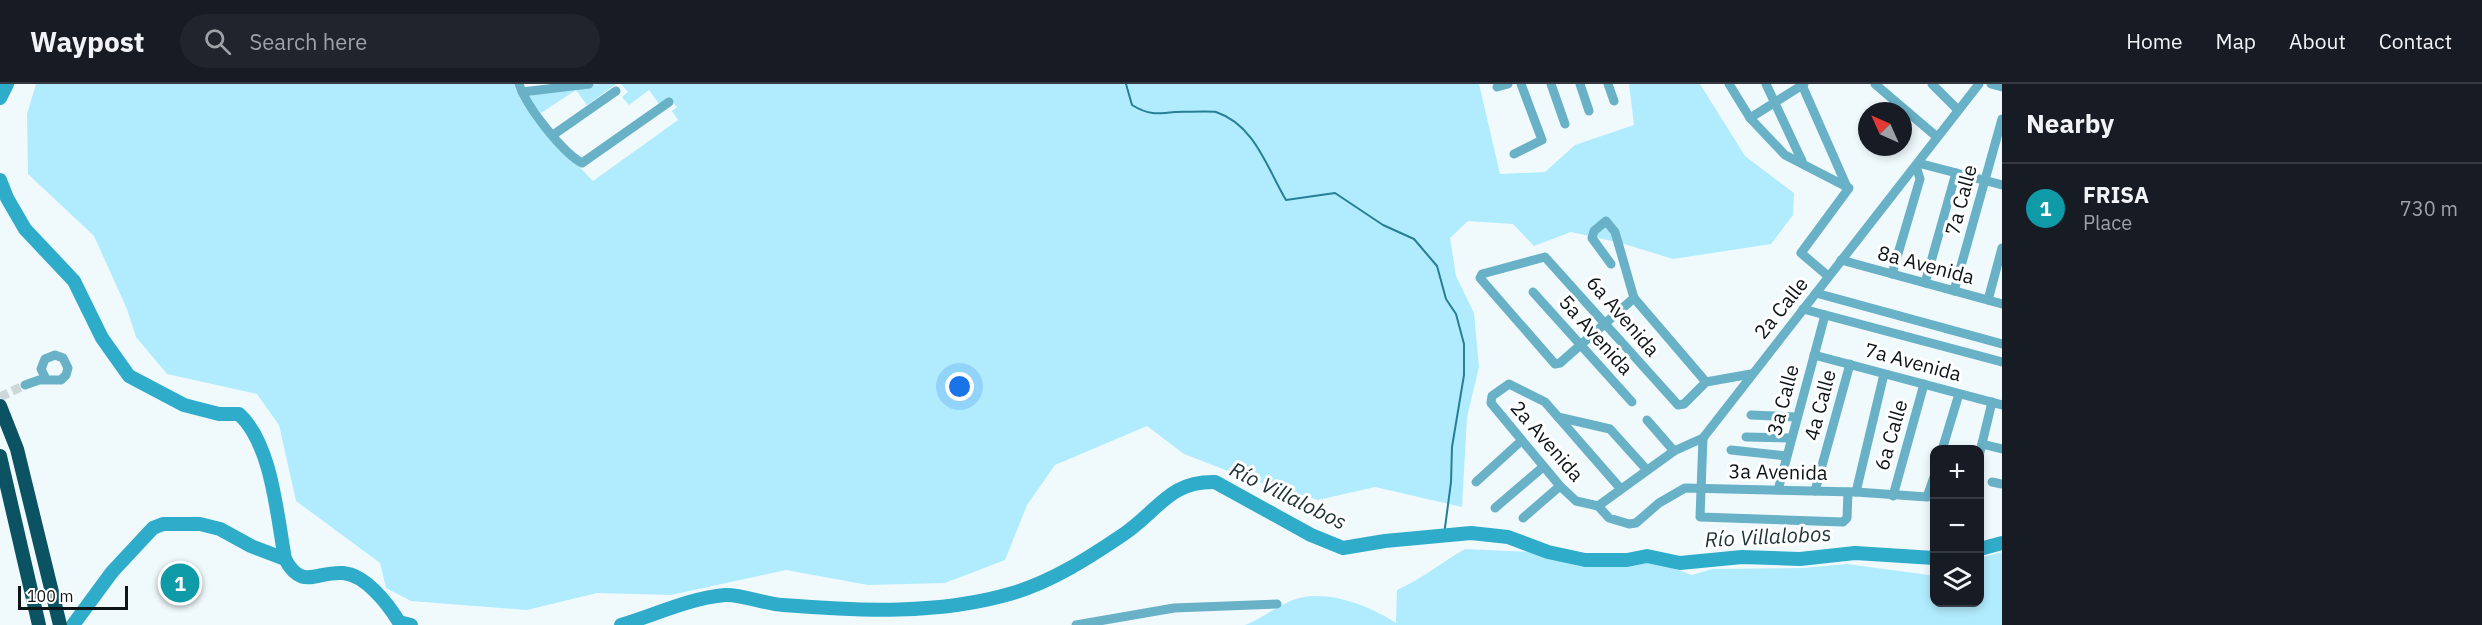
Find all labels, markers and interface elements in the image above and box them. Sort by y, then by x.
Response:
search box [180,14,600,68]
text: Waypost [30,23,144,60]
icon: search [201,25,234,58]
text: Search here [249,27,367,56]
text: Home [2126,27,2183,55]
text: Map [2216,27,2256,55]
text: About [2289,27,2346,55]
text: Contact [2379,27,2452,55]
north arrow [1858,102,1912,156]
text: Nearby [2026,106,2114,140]
street label: 7a Calle [1938,161,1983,238]
text: FRISA [2083,180,2149,209]
text: 1 [2040,195,2052,222]
text: 730 m [2400,195,2458,222]
text: Place [2083,209,2132,236]
street label: 8a Avenida [1875,239,1978,290]
street label: 6a Avenida [1581,269,1666,362]
street label: 2a Calle [1747,271,1814,344]
street label: 5a Avenida [1553,289,1640,381]
street label: 7a Avenida [1862,336,1965,387]
street label: 3a Calle [1760,361,1805,438]
street label: 4a Calle [1797,366,1842,443]
your location [945,372,974,401]
street label: 2a Avenida [1505,394,1590,487]
street label: 6a Calle [1868,396,1913,473]
map controls [1930,445,1984,607]
button: + [1930,445,1984,499]
water label: Río Villalobos [1225,455,1352,536]
street label: 3a Avenida [1728,457,1828,486]
button: − [1930,499,1984,553]
water label: Río Villalobos [1704,519,1832,553]
button: layers [1930,553,1984,607]
pin: 1 [160,560,200,606]
scale bar [18,583,128,610]
text: 100 m [27,586,74,606]

